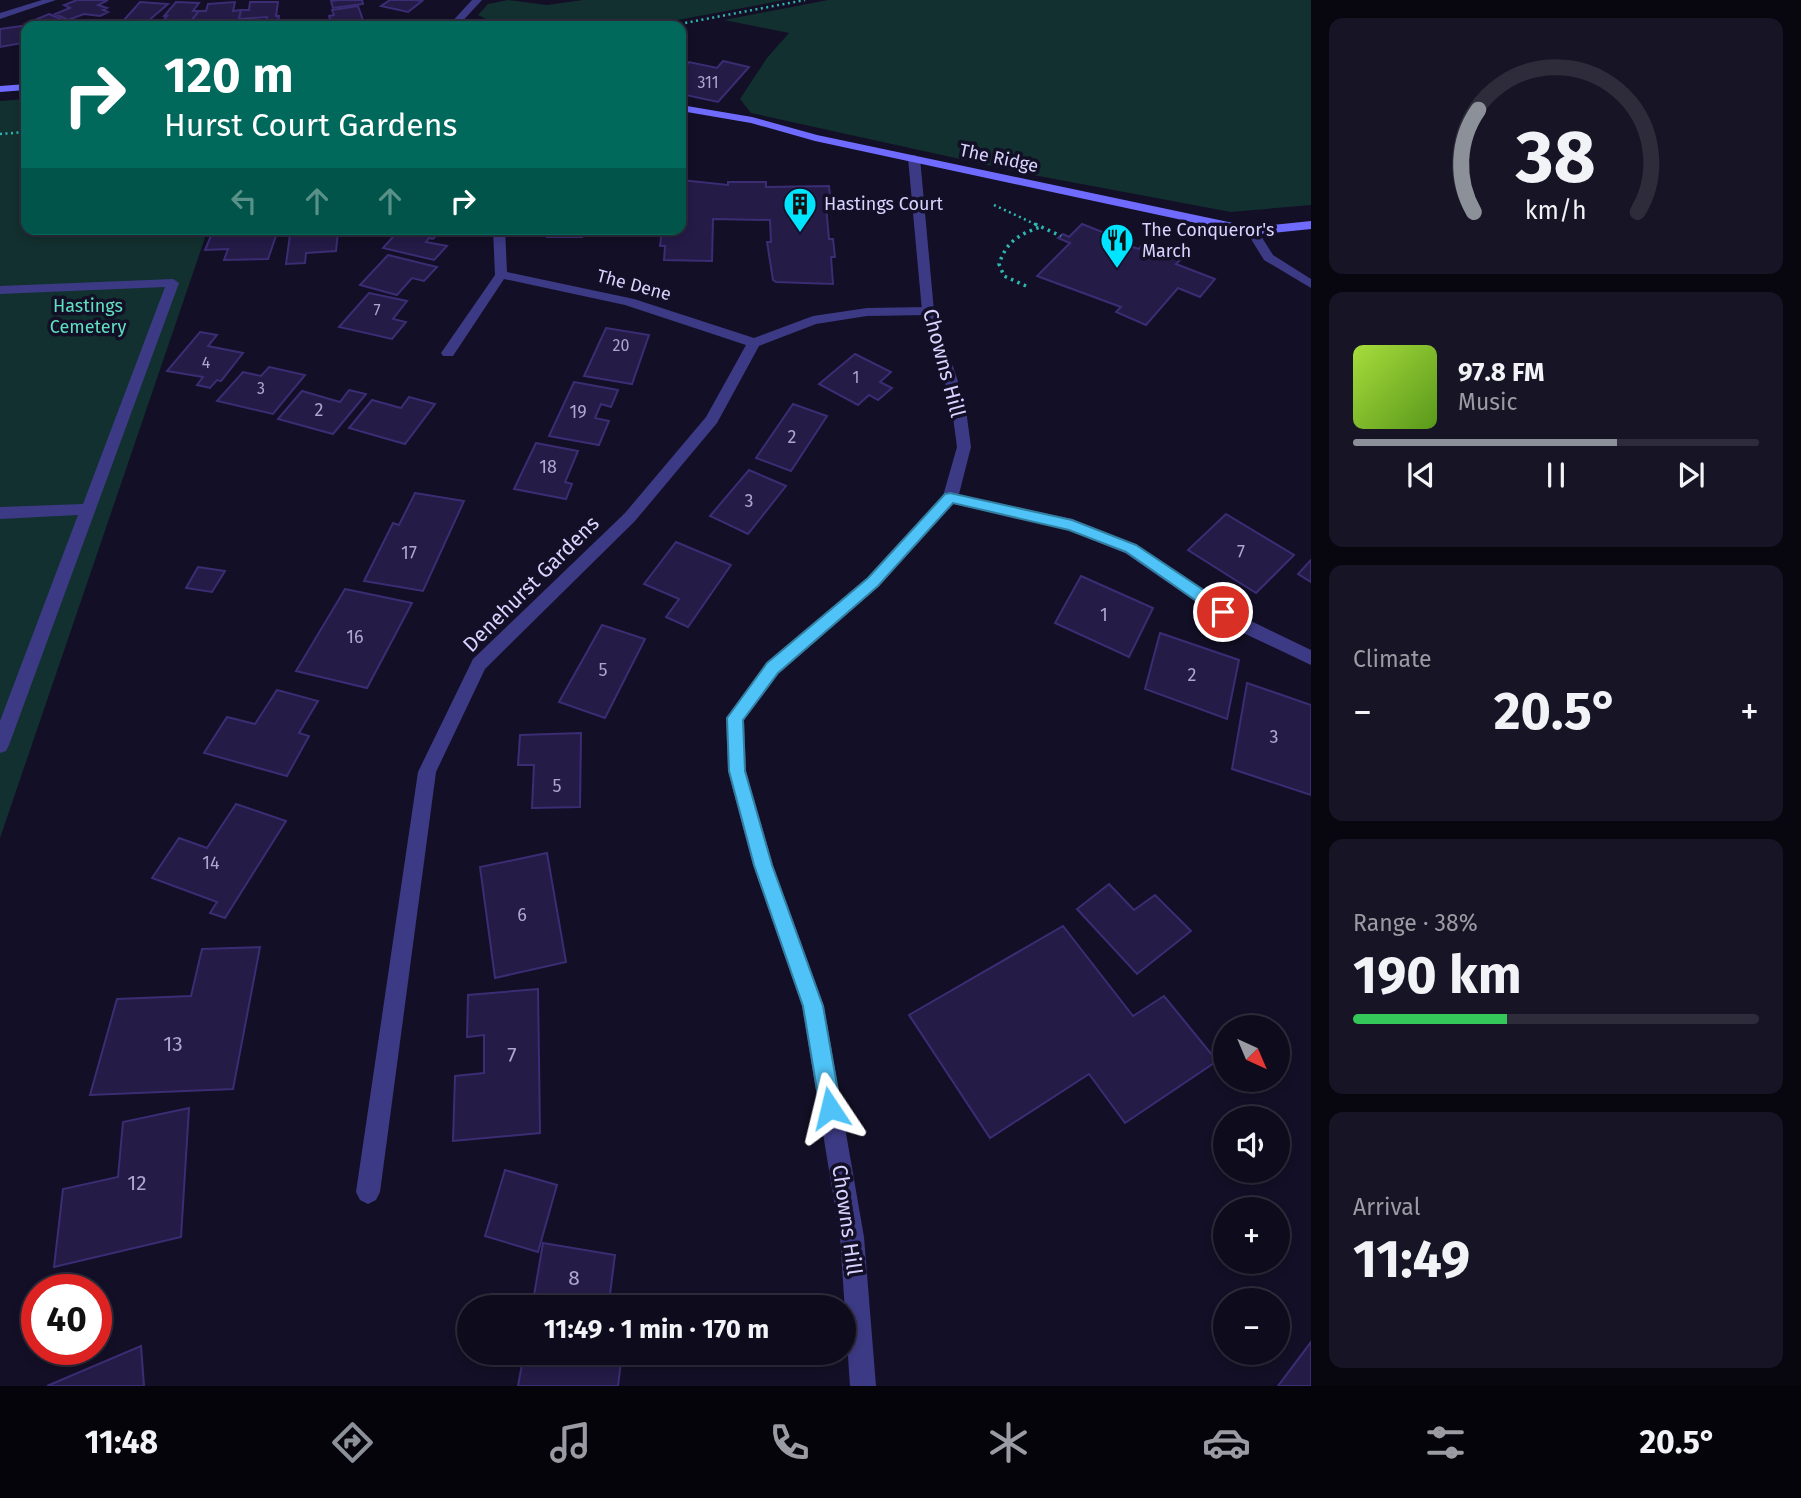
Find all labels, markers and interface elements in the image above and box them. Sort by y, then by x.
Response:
text: 120 m [164,46,294,105]
icon: right [49,49,140,140]
house number: 311 [697,73,719,92]
text: Hurst Court Gardens [164,106,457,144]
text: 38 [1515,114,1596,201]
street label: The Ridge [958,139,1040,177]
icon: left [225,182,263,220]
icon: ahead [298,182,336,220]
icon: ahead [371,182,409,220]
icon: right [444,182,482,220]
building icon: Hastings Court [781,185,819,234]
place label: Hastings Court [824,193,943,215]
text: km/h [1525,196,1587,226]
place label: The Conqueror's March [1142,219,1274,262]
restaurant icon: The Conqueror's March [1098,221,1136,270]
street label: The Dene [594,265,674,305]
park label: Hastings Cemetery [50,295,126,338]
house number: 7 [373,301,381,320]
street label: Chowns Hill [917,306,971,420]
house number: 20 [613,336,629,355]
house number: 4 [202,353,211,372]
text: 97.8 FM [1458,357,1544,388]
house number: 1 [853,368,859,387]
house number: 3 [257,379,265,398]
text: Music [1458,388,1518,416]
house number: 2 [315,399,324,421]
house number: 19 [569,401,587,423]
house number: 2 [788,426,797,448]
house number: 18 [539,456,557,478]
icon: previous [1402,456,1440,494]
icon: pause [1537,456,1575,494]
icon: next [1672,456,1710,494]
house number: 3 [745,490,753,512]
street label: Denehurst Gardens [457,510,605,658]
house number: 7 [1237,541,1245,563]
house number: 17 [401,542,417,564]
pin [1193,582,1253,642]
icon: arrive [1204,593,1242,631]
house number: 1 [1100,604,1108,626]
house number: 16 [346,626,364,648]
text: Climate [1353,645,1432,673]
house number: 5 [598,659,608,681]
house number: 2 [1188,664,1197,686]
text: 20.5° [1494,680,1618,743]
text: − [1353,689,1372,735]
text: + [1740,689,1759,735]
house number: 3 [1270,726,1278,748]
house number: 5 [552,775,562,797]
house number: 14 [202,852,220,874]
house number: 6 [517,904,527,926]
text: Range · 38% [1353,909,1478,937]
text: 190 km [1353,944,1522,1007]
north arrow [1213,1015,1290,1092]
map controls [1213,1015,1290,1365]
house number: 13 [163,1031,183,1057]
house number: 7 [507,1042,517,1068]
position arrow [793,1071,867,1145]
button: sound [1213,1106,1290,1183]
street label: Chowns Hill [826,1163,868,1277]
house number: 12 [127,1170,147,1196]
text: Arrival [1353,1193,1420,1221]
button: + [1213,1197,1290,1274]
text: 11:49 [1353,1228,1470,1291]
house number: 8 [568,1265,580,1291]
speed limit sign: 40 [21,1274,112,1365]
button: − [1213,1288,1290,1365]
text: 11:49 · 1 min · 170 m [544,1314,769,1345]
icon: directions [328,1418,377,1467]
icon: music [546,1418,595,1467]
icon: phone [765,1418,814,1467]
icon: climate [984,1418,1033,1467]
icon: car [1202,1418,1251,1467]
icon: filters [1421,1418,1470,1467]
text: 11:48 [85,1423,158,1461]
text: 20.5° [1639,1423,1716,1461]

